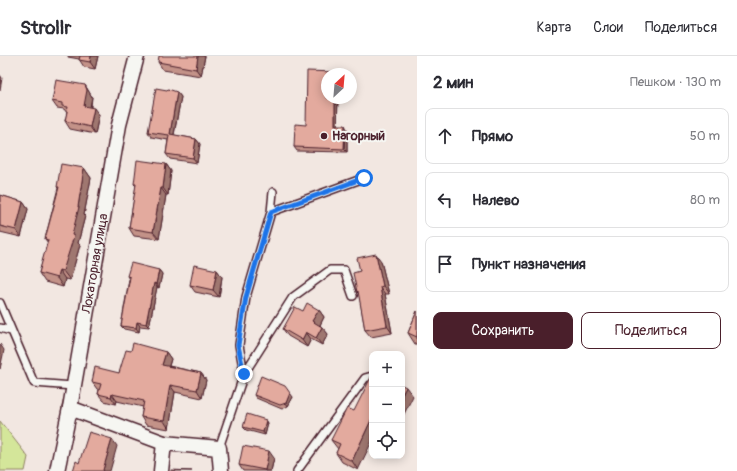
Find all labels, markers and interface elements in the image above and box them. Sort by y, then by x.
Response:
text: Strollr [20,16,71,40]
text: Карта [537,19,571,36]
text: Слои [593,19,623,36]
text: Поделиться [645,19,717,36]
north arrow [321,68,357,104]
text: 2 мин [433,72,473,93]
text: Пешком · 130 m [630,74,721,90]
icon: ahead [434,125,456,147]
text: Прямо [472,127,513,146]
place label: Нагорный [332,128,385,144]
text: 50 m [690,128,720,144]
marker: Нагорный [319,131,329,141]
route start [355,169,373,187]
icon: left [434,189,456,211]
text: Налево [472,191,519,210]
text: 80 m [690,192,720,208]
street label: Локаторная улица [78,212,112,316]
icon: arrive [434,253,456,275]
text: Пункт назначения [472,255,586,274]
button: Сохранить [433,312,573,349]
button: Поделиться [581,312,721,349]
map controls [369,351,405,459]
button: + [369,351,405,387]
route end [235,365,253,383]
button: − [369,387,405,423]
button: locate [369,423,405,459]

